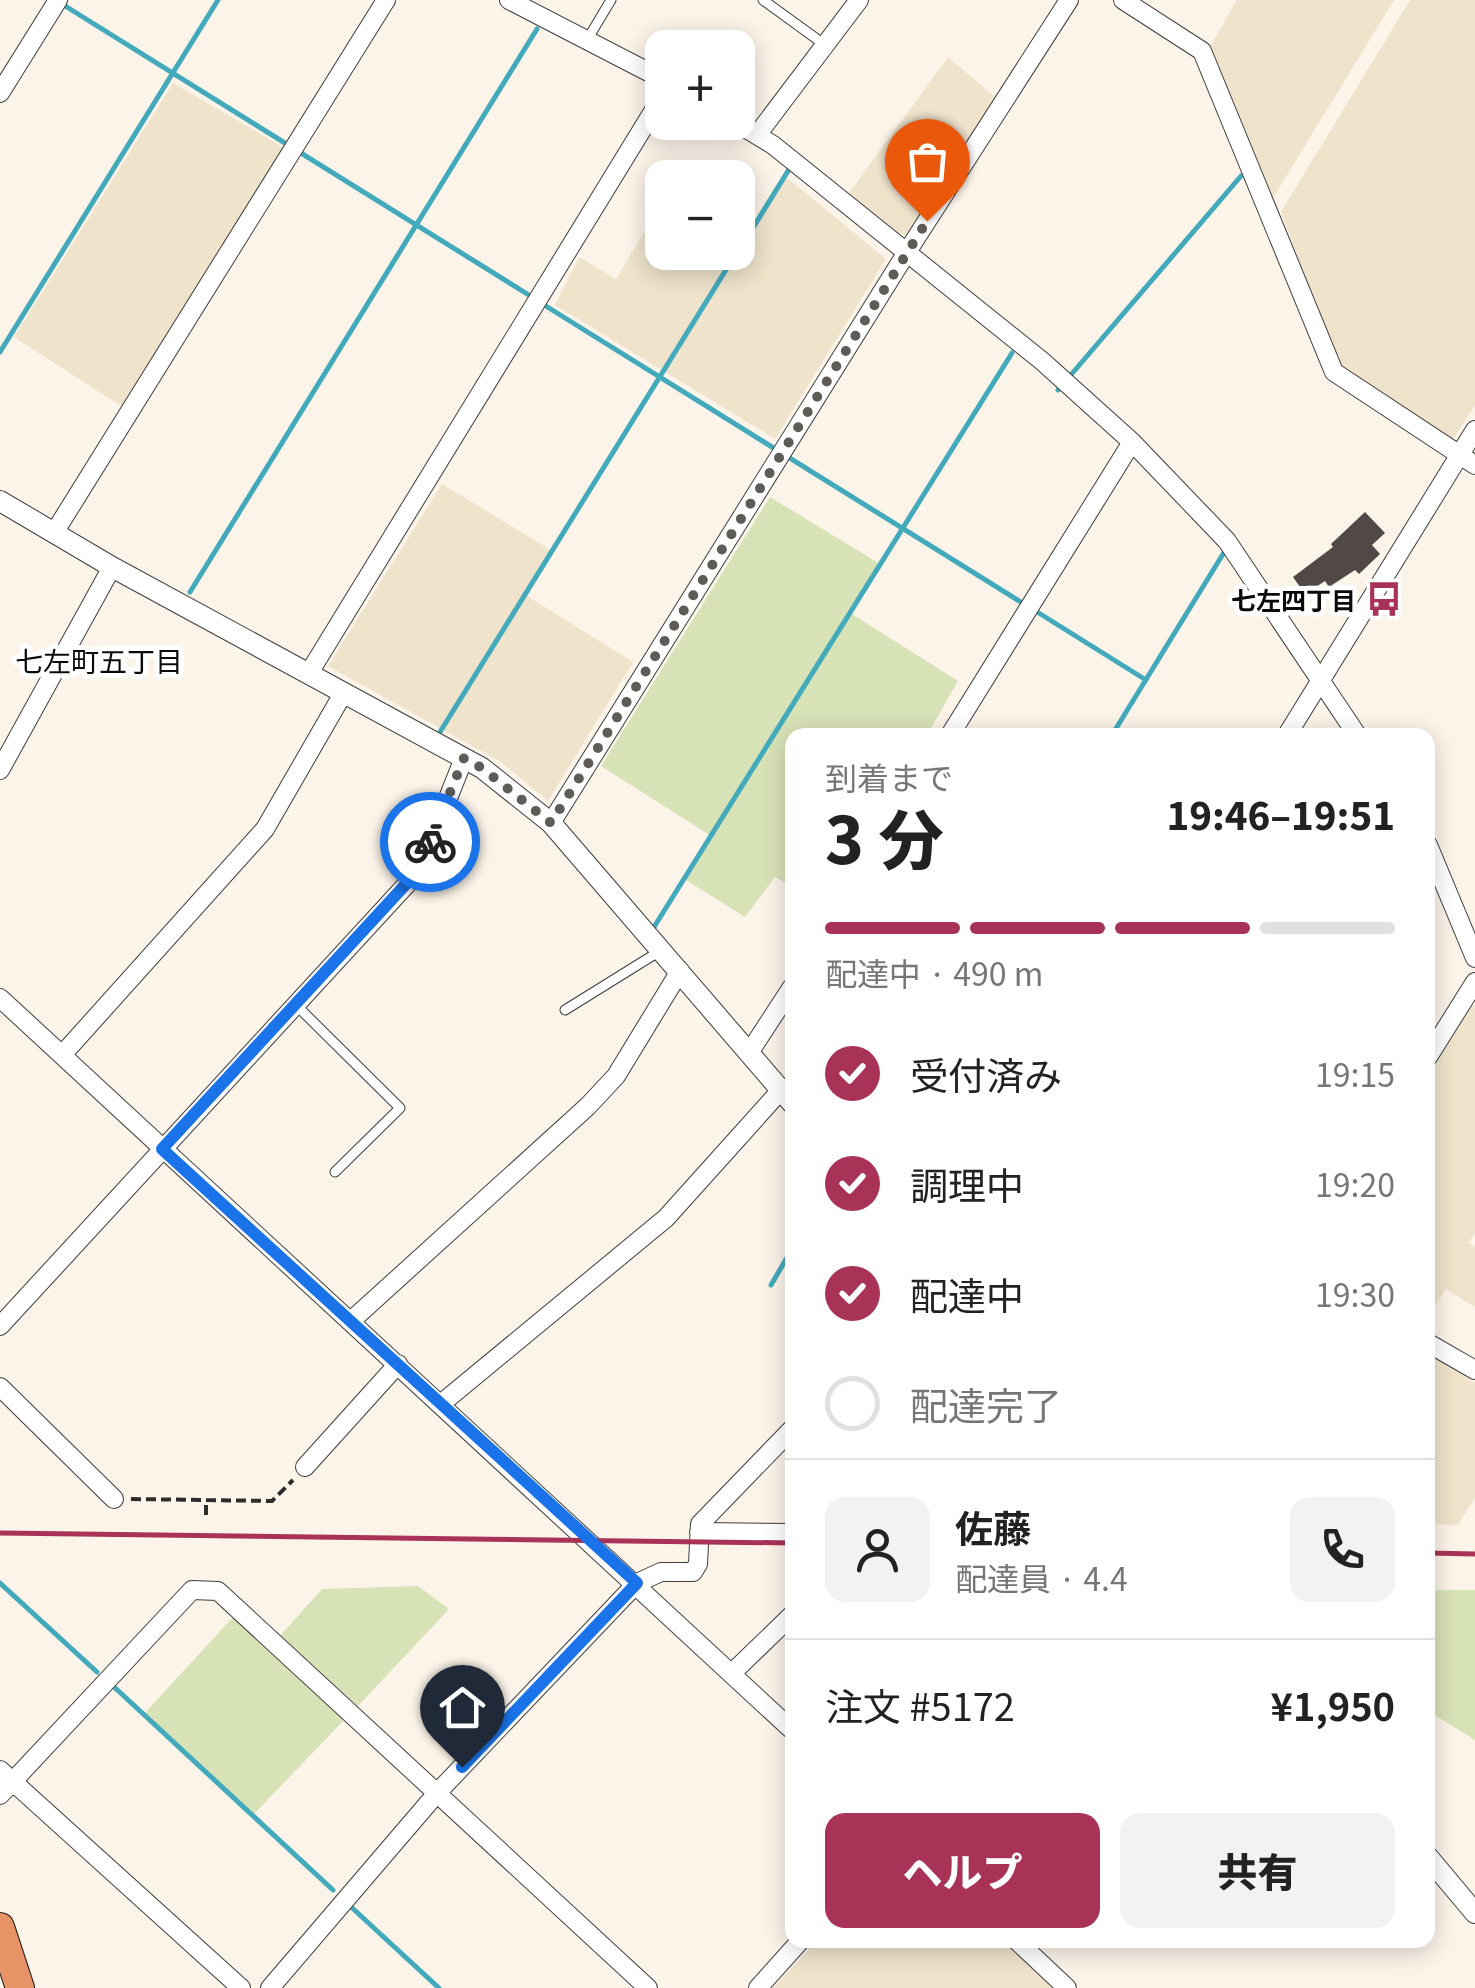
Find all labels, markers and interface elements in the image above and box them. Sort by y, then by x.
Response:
map controls [645,30,755,270]
button: + [645,30,755,140]
pin [885,119,970,222]
icon: bag [900,134,955,189]
button: − [645,160,755,270]
bus stop icon: 七左四丁目 [1365,580,1403,618]
place label: 七左四丁目 [1231,581,1356,617]
district label: 七左町五丁目 [15,640,183,680]
text: 到着まで [825,753,953,799]
text: 19:46–19:51 [1166,786,1395,841]
text: 3 分 [825,789,944,883]
courier [380,792,480,892]
icon: bike [403,815,458,870]
text: 配達中 · 490 m [825,949,1043,995]
icon: check [825,1046,880,1101]
text: 受付済み [910,1046,1062,1101]
text: 19:15 [1315,1050,1395,1096]
icon: check [825,1156,880,1211]
text: 調理中 [910,1156,1024,1211]
text: 19:20 [1315,1160,1395,1206]
icon: check [825,1266,880,1321]
text: 配達中 [910,1266,1024,1321]
text: 19:30 [1315,1270,1395,1316]
text: 配達完了 [910,1376,1062,1431]
button: person [825,1497,930,1602]
button: phone [1290,1497,1395,1602]
text: 佐藤 [955,1499,1031,1554]
text: 配達員 · 4.4 [955,1554,1128,1600]
pin [420,1665,505,1768]
text: 注文 #5172 [825,1677,1015,1732]
text: ¥1,950 [1271,1677,1395,1732]
icon: home [435,1680,490,1735]
button: ヘルプ [825,1813,1100,1928]
button: 共有 [1120,1813,1395,1928]

